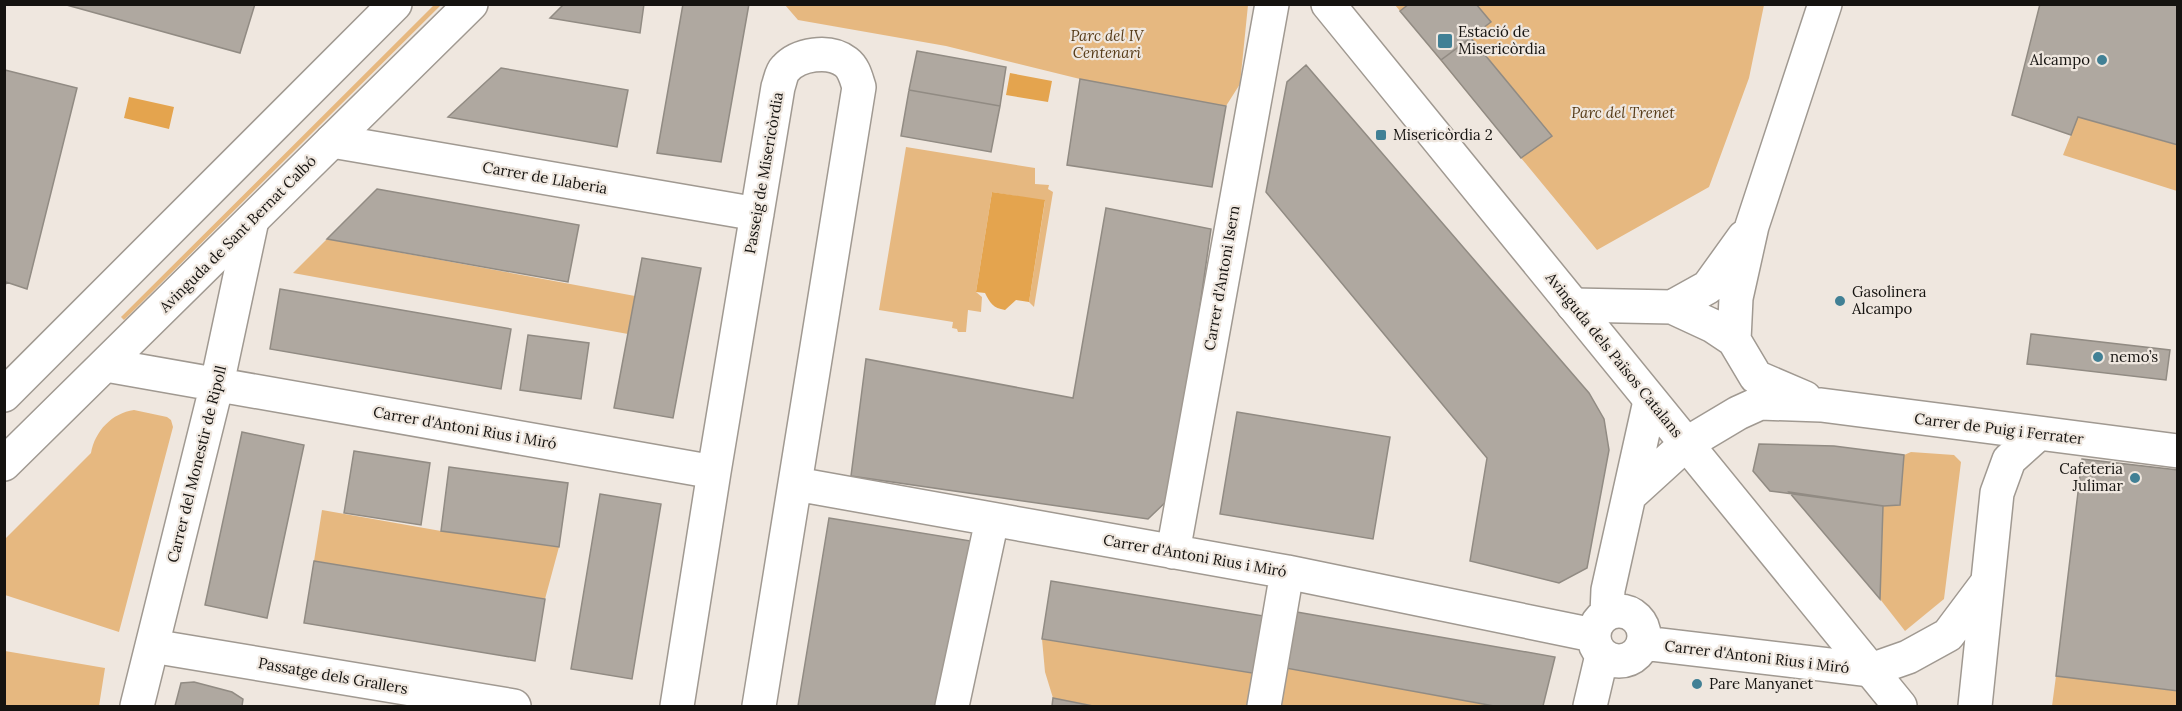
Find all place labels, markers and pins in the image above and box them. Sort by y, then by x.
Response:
place label: Estació de Misericòrdia [1458,22,1546,58]
marker: Estació de Misericòrdia [1436,32,1454,50]
place label: Alcampo [2029,50,2090,69]
marker: Alcampo [2095,53,2109,67]
place label: Misericòrdia 2 [1393,125,1493,144]
marker: Misericòrdia 2 [1374,128,1388,142]
place label: Gasolinera Alcampo [1851,282,1927,318]
marker: Gasolinera Alcampo [1833,294,1847,308]
place label: nemo’s [2110,347,2158,366]
marker: nemo’s [2091,350,2105,364]
place label: Cafeteria Julimar [2059,459,2123,495]
marker: Cafeteria Julimar [2128,471,2142,485]
place label: Pare Manyanet [1709,674,1813,693]
marker: Pare Manyanet [1690,677,1704,691]

